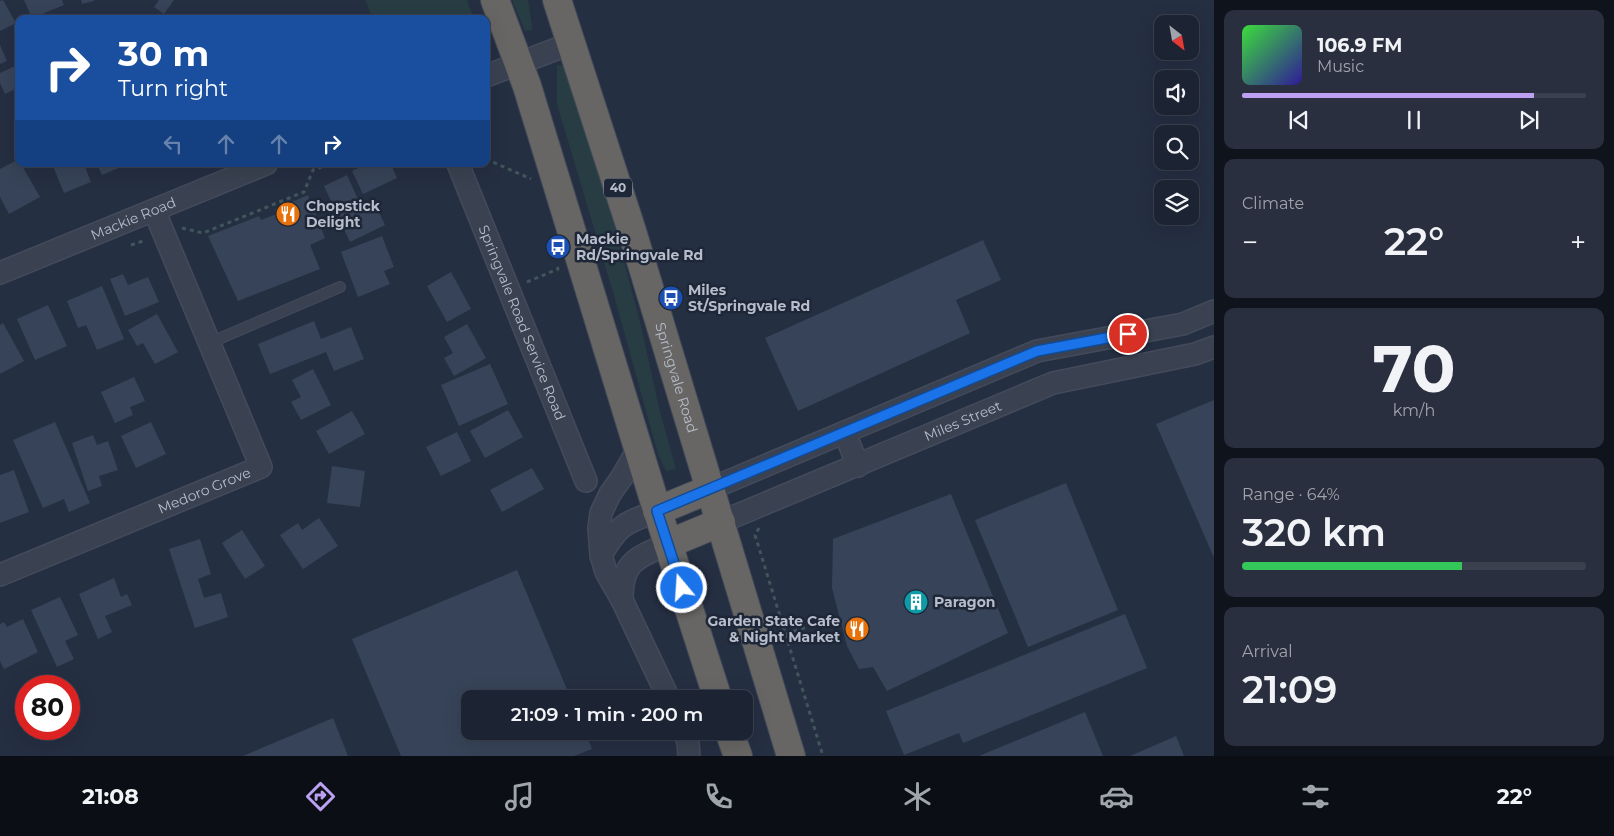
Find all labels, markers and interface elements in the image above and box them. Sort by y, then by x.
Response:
north arrow [1154,15,1199,60]
map controls [1154,15,1199,225]
text: 30 m [118,32,209,75]
text: 106.9 FM [1317,34,1402,57]
icon: right [35,35,100,100]
text: Music [1317,57,1364,76]
button: sound [1154,70,1199,115]
text: Turn right [118,75,228,102]
icon: previous [1285,106,1313,134]
icon: pause [1400,106,1428,134]
icon: next [1515,106,1543,134]
button: search [1154,125,1199,170]
icon: left [159,130,187,158]
icon: ahead [212,130,240,158]
icon: ahead [265,130,293,158]
icon: right [318,130,346,158]
road number: 40 [604,178,632,198]
button: layers [1154,180,1199,225]
street label: Mackie Road [88,193,178,244]
text: Climate [1242,194,1304,213]
place label: Chopstick Delight [306,197,381,231]
restaurant icon: Chopstick Delight [275,201,301,227]
text: 22° [1384,218,1444,265]
street label: Springvale Road Service Road [475,222,570,423]
text: − [1242,225,1258,259]
text: + [1570,225,1586,259]
place label: Mackie Rd/Springvale Rd [576,230,703,264]
bus stop icon: Mackie Rd/Springvale Rd [545,234,571,260]
place label: Miles St/Springvale Rd [688,281,810,315]
bus stop icon: Miles St/Springvale Rd [658,285,684,311]
pin [1107,313,1149,355]
street label: Springvale Road [651,320,702,435]
icon: arrive [1114,320,1142,348]
text: 70 [1372,329,1456,408]
street label: Miles Street [921,397,1004,445]
text: km/h [1393,401,1435,420]
street label: Medoro Grove [155,463,253,518]
text: Range · 64% [1242,485,1340,504]
text: 320 km [1242,509,1386,556]
position arrow [655,561,707,613]
building icon: Paragon [903,589,929,615]
place label: Paragon [934,593,996,611]
place label: Garden State Cafe & Night Market [708,612,840,646]
restaurant icon: Garden State Cafe & Night Market [844,616,870,642]
text: Arrival [1242,642,1292,661]
text: 21:09 [1242,666,1337,713]
speed limit sign: 80 [15,675,80,740]
text: 21:09 · 1 min · 200 m [511,703,703,726]
icon: directions [303,779,338,814]
icon: music [502,779,537,814]
icon: phone [701,779,736,814]
icon: climate [900,779,935,814]
icon: car [1099,779,1134,814]
icon: filters [1298,779,1333,814]
text: 21:08 [82,783,139,810]
text: 22° [1497,783,1532,810]

